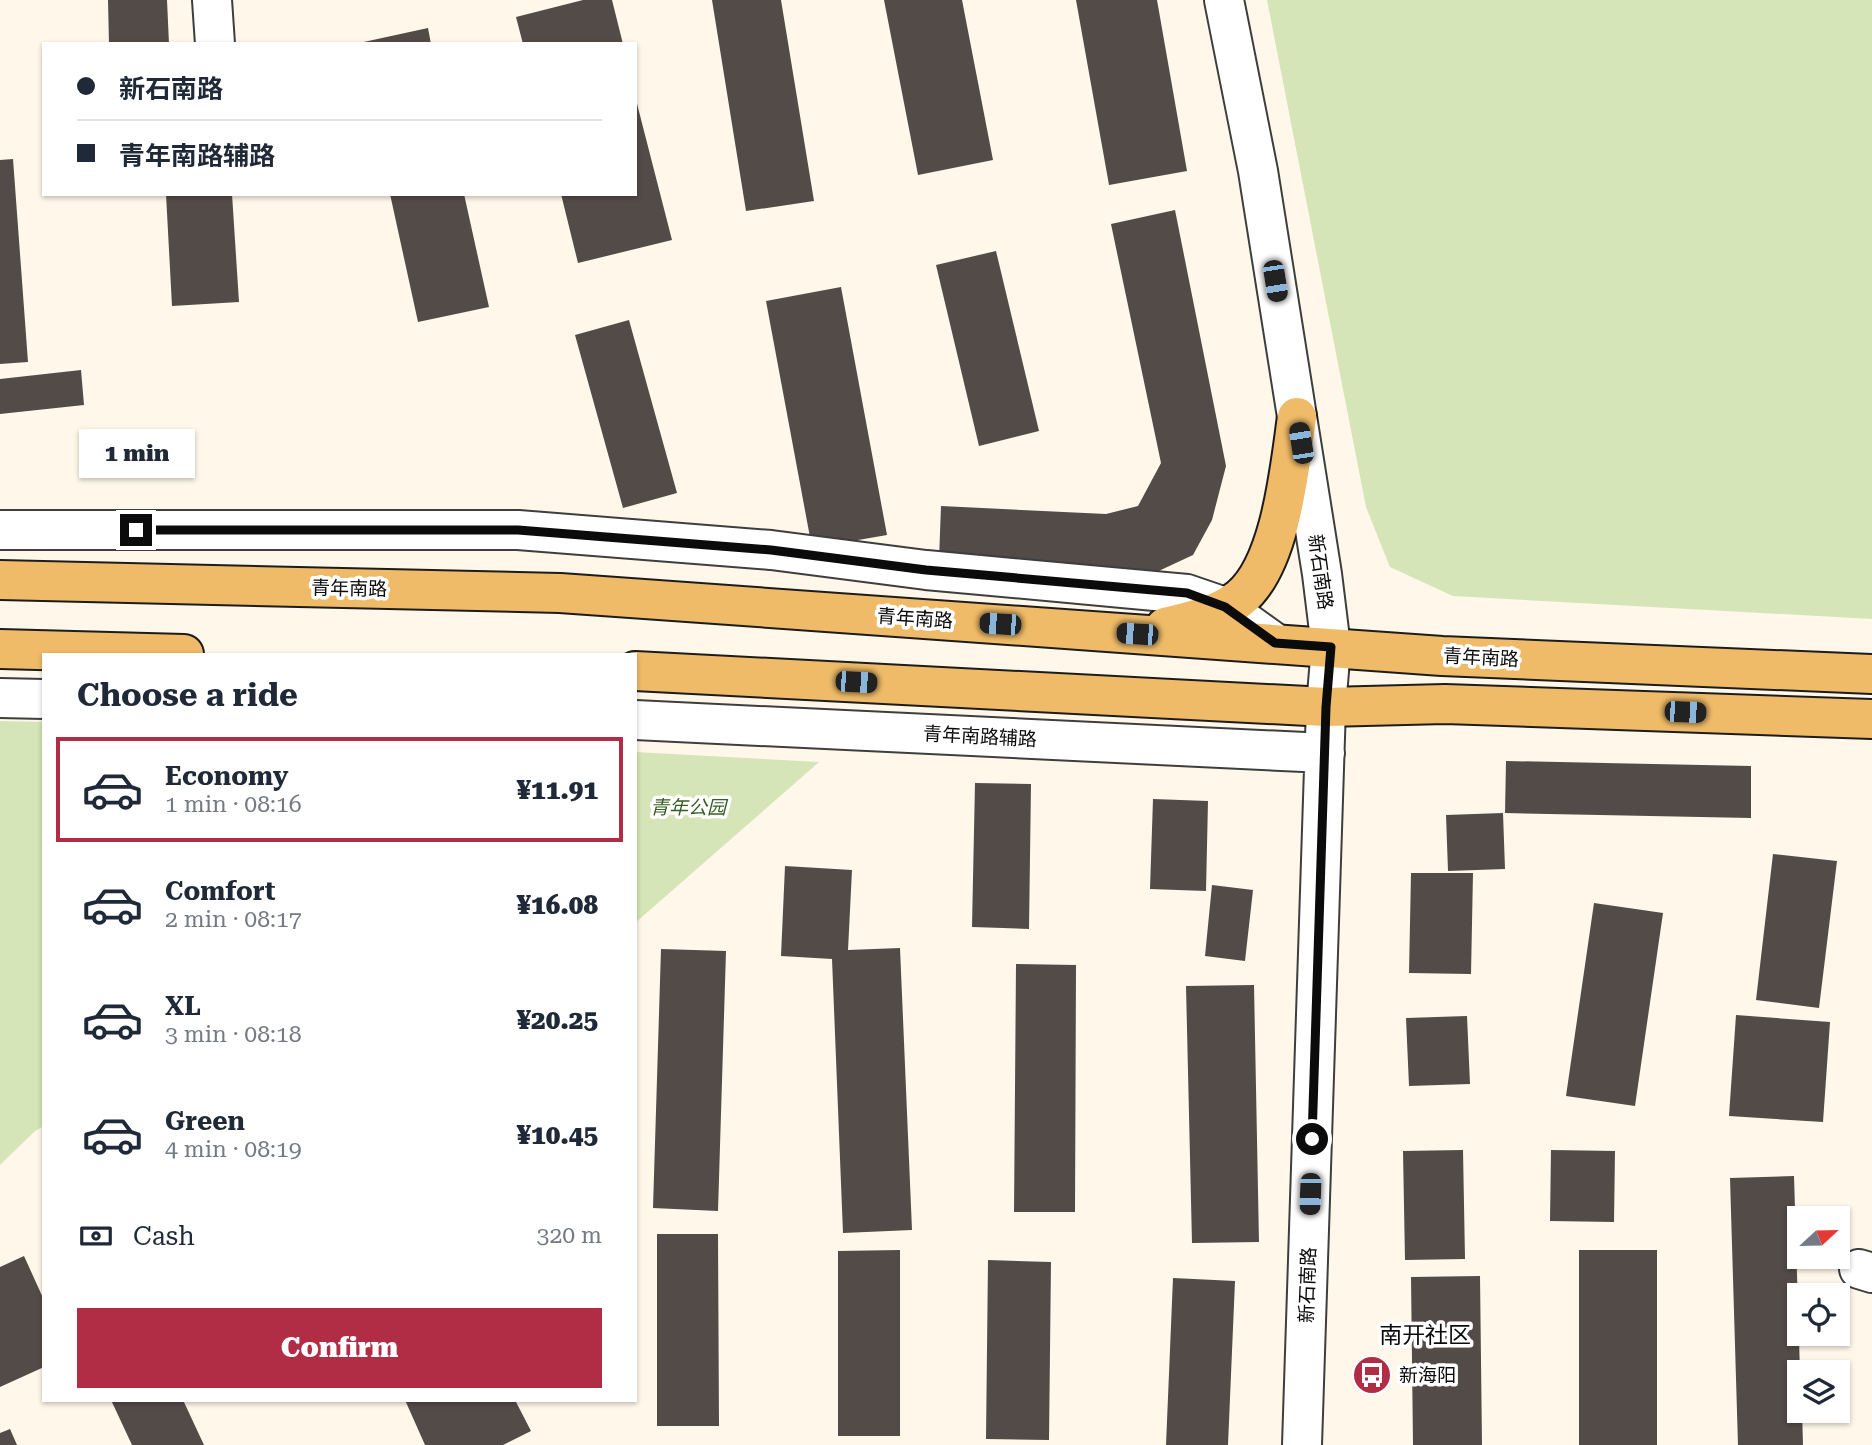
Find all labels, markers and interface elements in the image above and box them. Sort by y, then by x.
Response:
text: 新石南路 [119,74,223,104]
text: 青年南路辅路 [119,141,275,171]
car [1262,259,1289,303]
car [1288,421,1315,465]
callout: 1 min [78,428,194,477]
text: 1 min [105,440,169,467]
route end [120,514,152,546]
street label: 新石南路 [1304,533,1337,611]
street label: 青年南路 [311,576,387,601]
street label: 青年南路 [876,604,954,633]
car [979,612,1022,636]
car [1116,622,1159,646]
street label: 青年南路 [1442,644,1520,671]
car [835,670,878,694]
text: Choose a ride [77,676,298,714]
car [1664,701,1707,723]
street label: 青年南路辅路 [922,722,1038,751]
icon: car [81,758,144,821]
text: Economy [165,761,288,791]
text: ¥11.91 [517,775,598,805]
text: 1 min · 08:16 [165,791,302,818]
park label: 青年公园 [650,796,729,819]
icon: car [81,873,144,936]
text: Comfort [165,876,275,906]
text: ¥16.08 [517,890,598,920]
text: 2 min · 08:17 [165,906,302,933]
icon: car [81,988,144,1051]
text: XL [165,991,201,1021]
text: ¥20.25 [517,1005,598,1035]
text: 3 min · 08:18 [165,1021,302,1048]
icon: car [81,1103,144,1166]
text: Green [165,1106,245,1136]
text: ¥10.45 [517,1120,598,1150]
route start [1296,1123,1328,1155]
text: 4 min · 08:19 [165,1136,302,1163]
car [1299,1173,1322,1215]
north arrow [1787,1206,1850,1269]
map controls [1787,1206,1850,1423]
icon: cash [77,1217,115,1255]
text: Cash [133,1221,195,1251]
text: 320 m [537,1222,602,1249]
street label: 新石南路 [1295,1247,1320,1323]
button: locate [1787,1283,1850,1346]
button: Confirm [77,1308,602,1388]
district label: 南开社区 [1379,1322,1471,1349]
bus stop icon: 新海阳 [1351,1354,1393,1396]
button: layers [1787,1360,1850,1423]
place label: 新海阳 [1399,1364,1456,1387]

